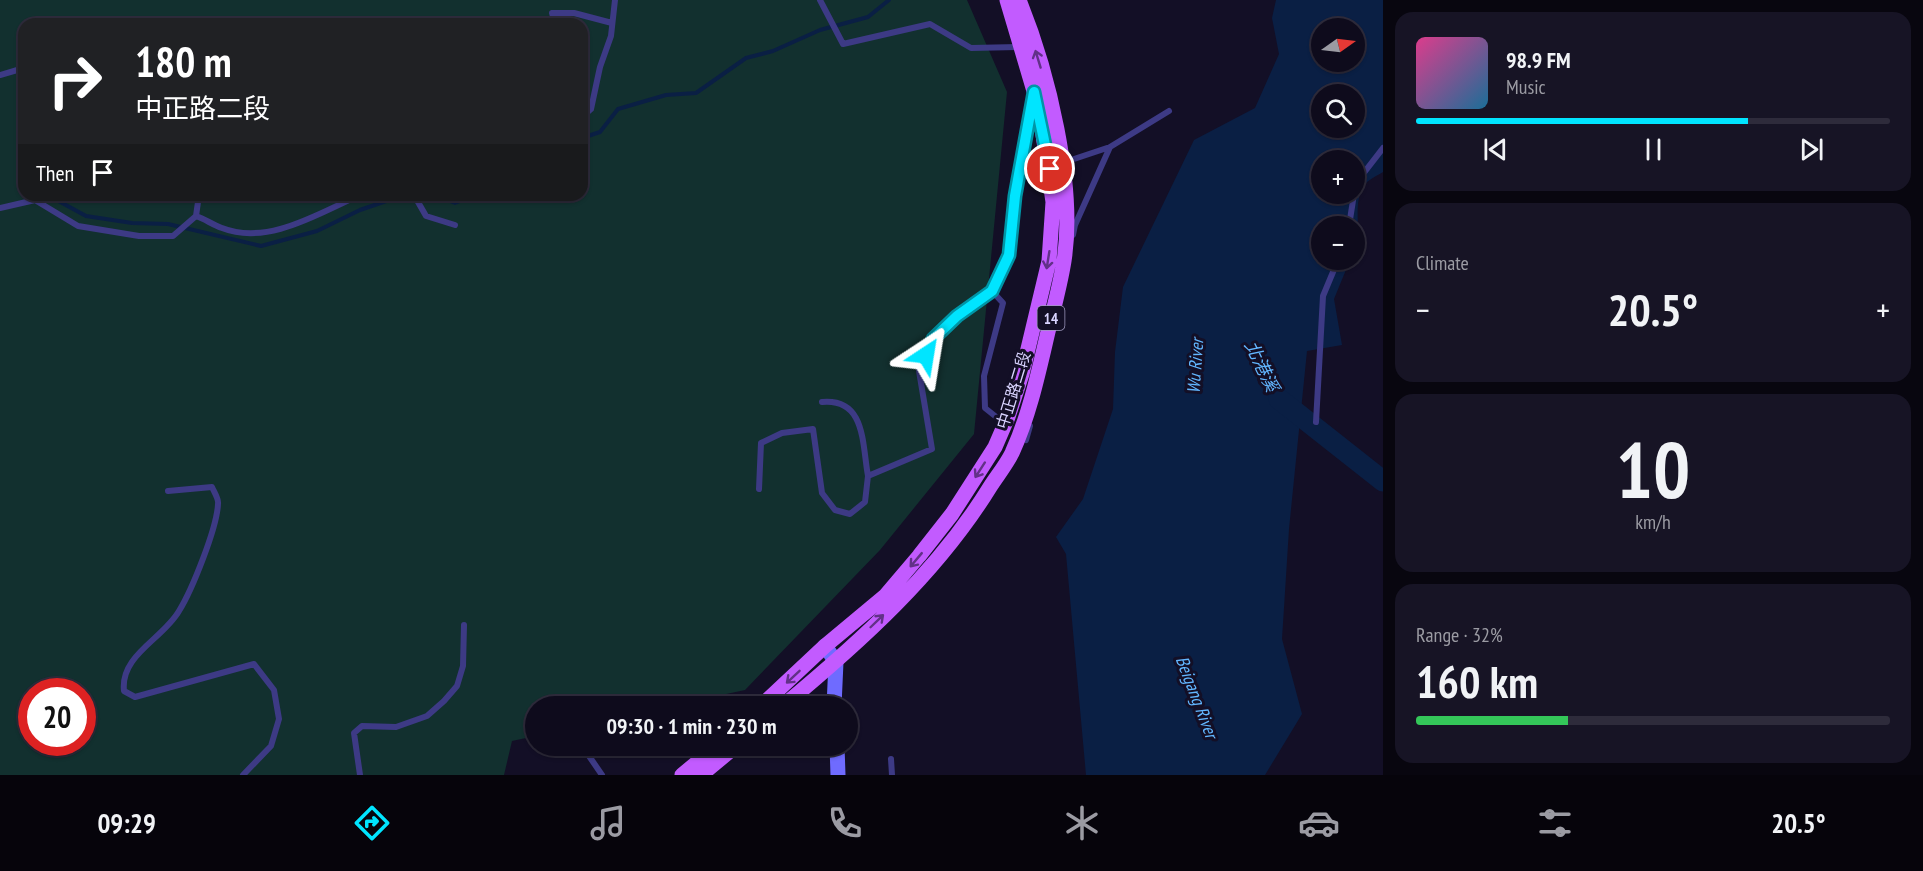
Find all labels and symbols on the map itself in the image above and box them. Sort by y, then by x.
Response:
north arrow [1311,18,1365,72]
one-way arrow [1032,50,1043,69]
pin [1024,143,1075,194]
one-way arrow [1043,250,1054,269]
road number: 14 [1038,306,1064,330]
position arrow [894,323,958,387]
water label: Wu River [1182,335,1209,394]
water label: 北港溪 [1240,337,1285,398]
street label: 中正路二段 [992,349,1034,431]
one-way arrow [974,461,986,478]
one-way arrow [909,552,922,568]
one-way arrow [870,613,885,628]
water label: Beigang River [1171,653,1224,744]
one-way arrow [786,670,801,684]
speed limit sign: 20 [18,678,96,756]

